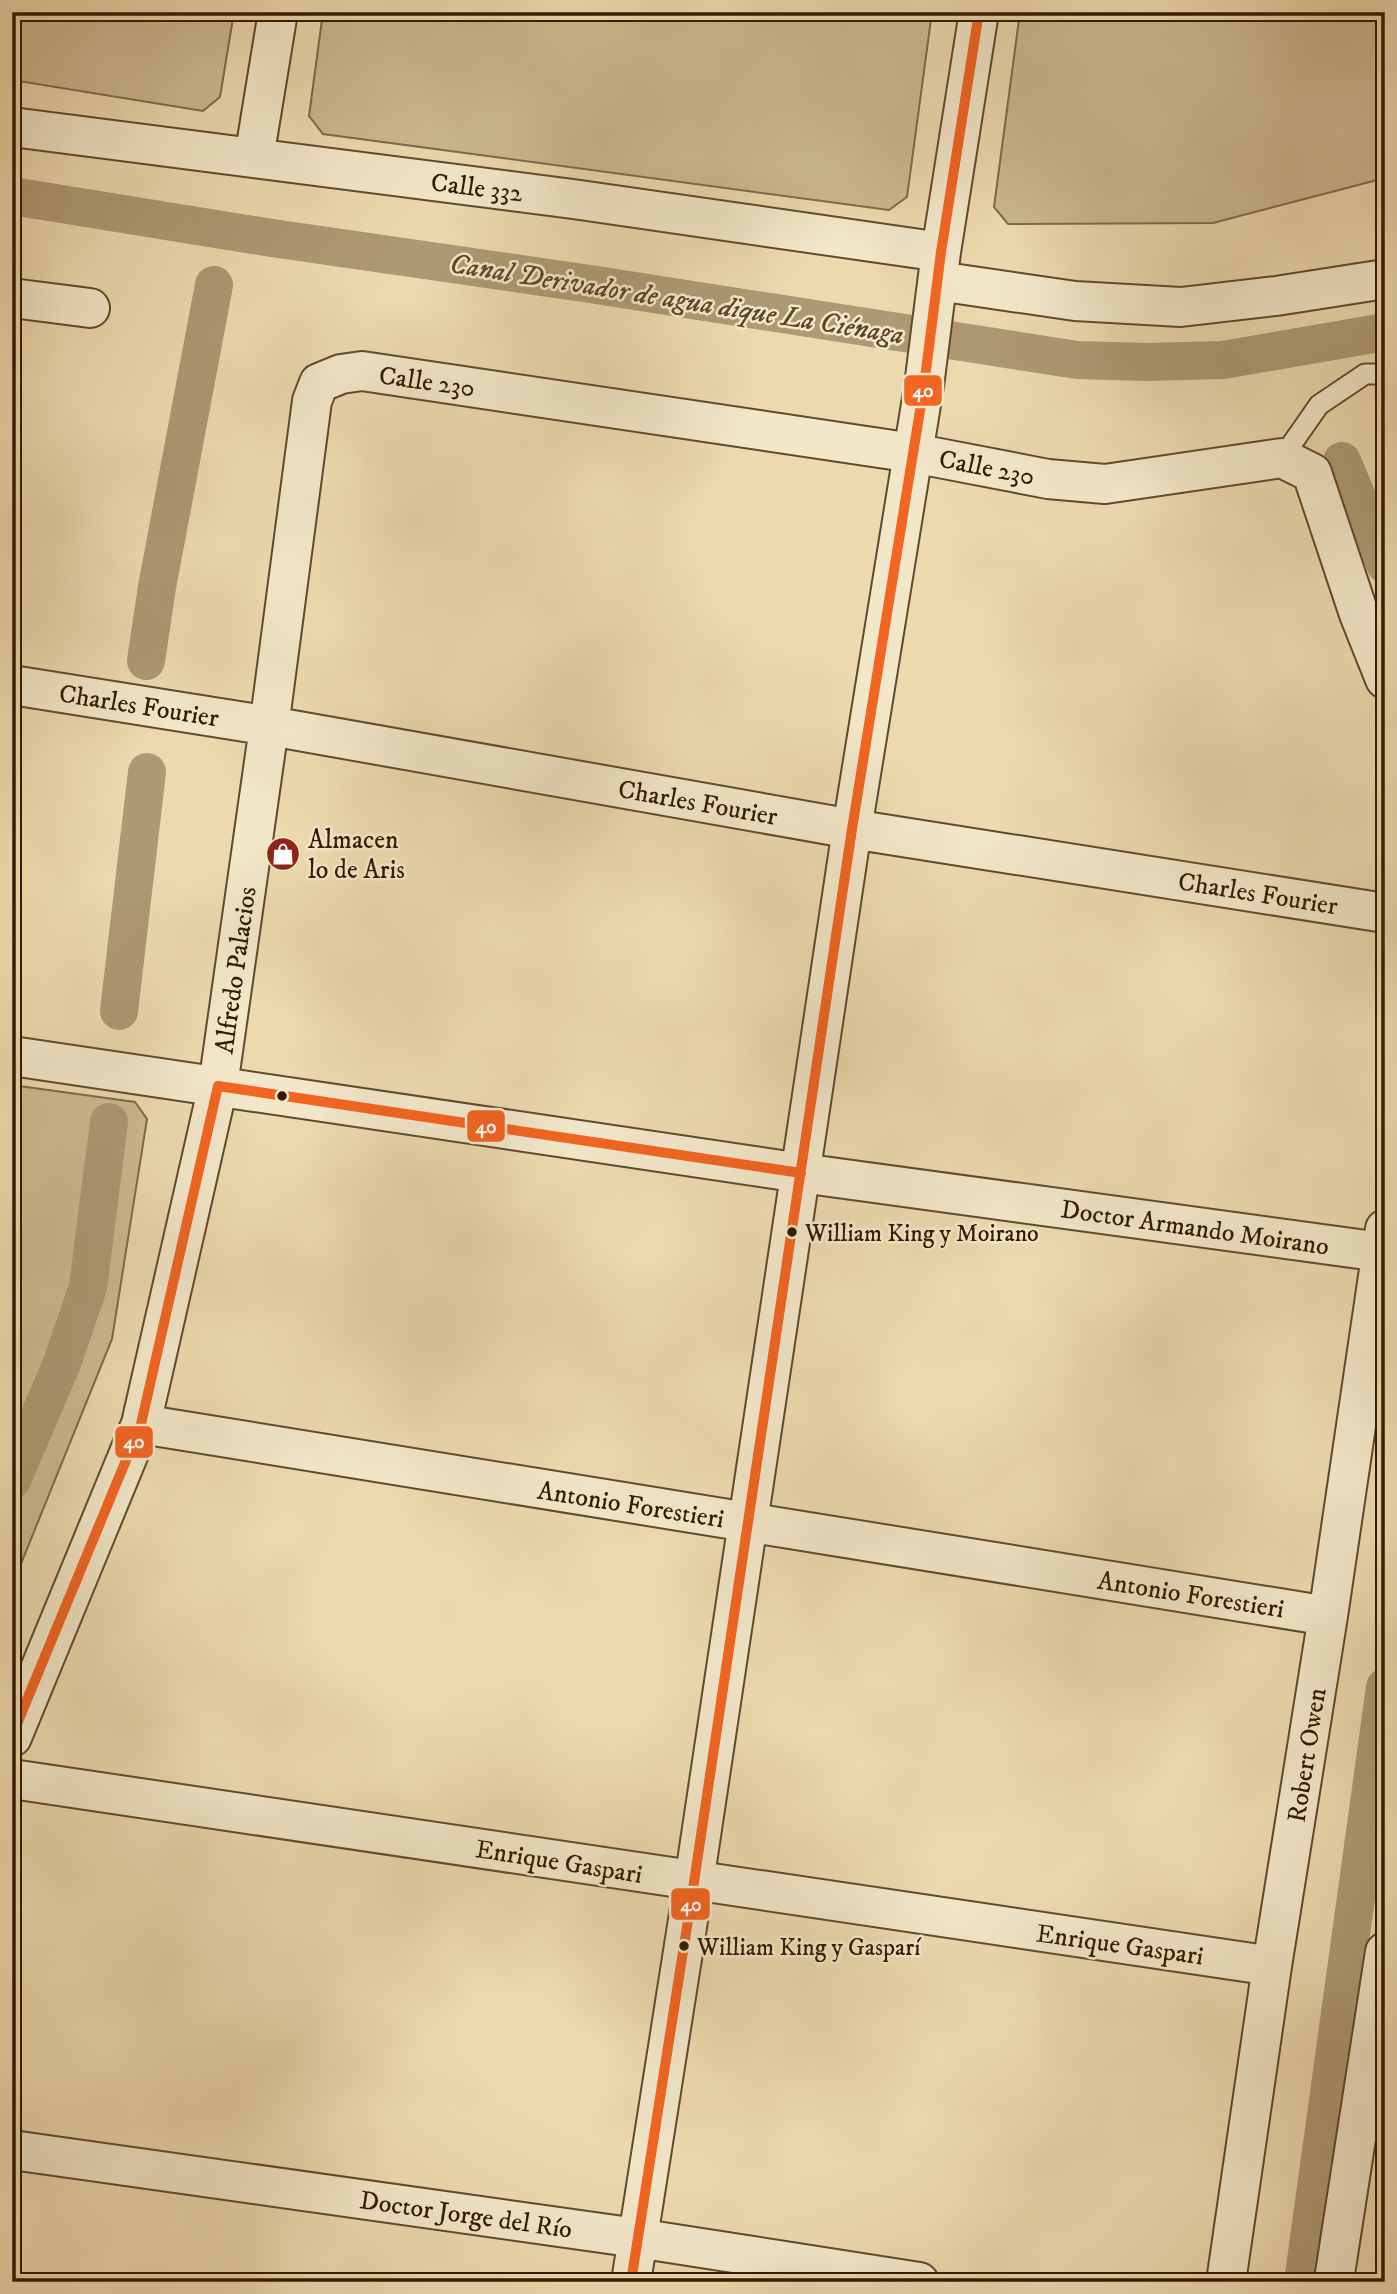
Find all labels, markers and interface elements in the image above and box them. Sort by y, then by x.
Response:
street label: Calle 332 [429,166,525,211]
water label: Canal Derivador de agua dique La Ciénaga [447,246,906,354]
street label: Calle 230 [377,359,477,406]
line badge: 40 [903,374,943,407]
text: 40 [912,380,934,403]
street label: Calle 230 [936,443,1037,494]
street label: Charles Fourier [57,678,221,735]
street label: Charles Fourier [615,773,780,834]
place label: Almacen lo de Aris [308,824,405,887]
shop icon: Almacen lo de Aris [264,835,302,873]
street label: Charles Fourier [1176,866,1340,923]
street label: Alfredo Palacios [208,884,265,1056]
unlabelled marker [275,1089,289,1103]
line badge: 40 [466,1109,506,1143]
text: 40 [475,1116,497,1139]
street label: Doctor Armando Moirano [1059,1193,1331,1264]
place label: William King y Moirano [804,1219,1039,1249]
marker: William King y Moirano [785,1225,799,1239]
line badge: 40 [114,1425,154,1459]
text: 40 [123,1431,145,1454]
street label: Antonio Forestieri [535,1474,726,1537]
street label: Antonio Forestieri [1095,1564,1286,1627]
street label: Robert Owen [1281,1685,1334,1825]
street label: Enrique Gaspari [473,1833,645,1892]
line badge: 40 [670,1887,711,1921]
text: 40 [680,1894,702,1917]
street label: Enrique Gaspari [1034,1917,1206,1974]
place label: William King y Gasparí [696,1933,922,1963]
marker: William King y Gasparí [677,1939,691,1953]
street label: Doctor Jorge del Río [357,2184,574,2247]

